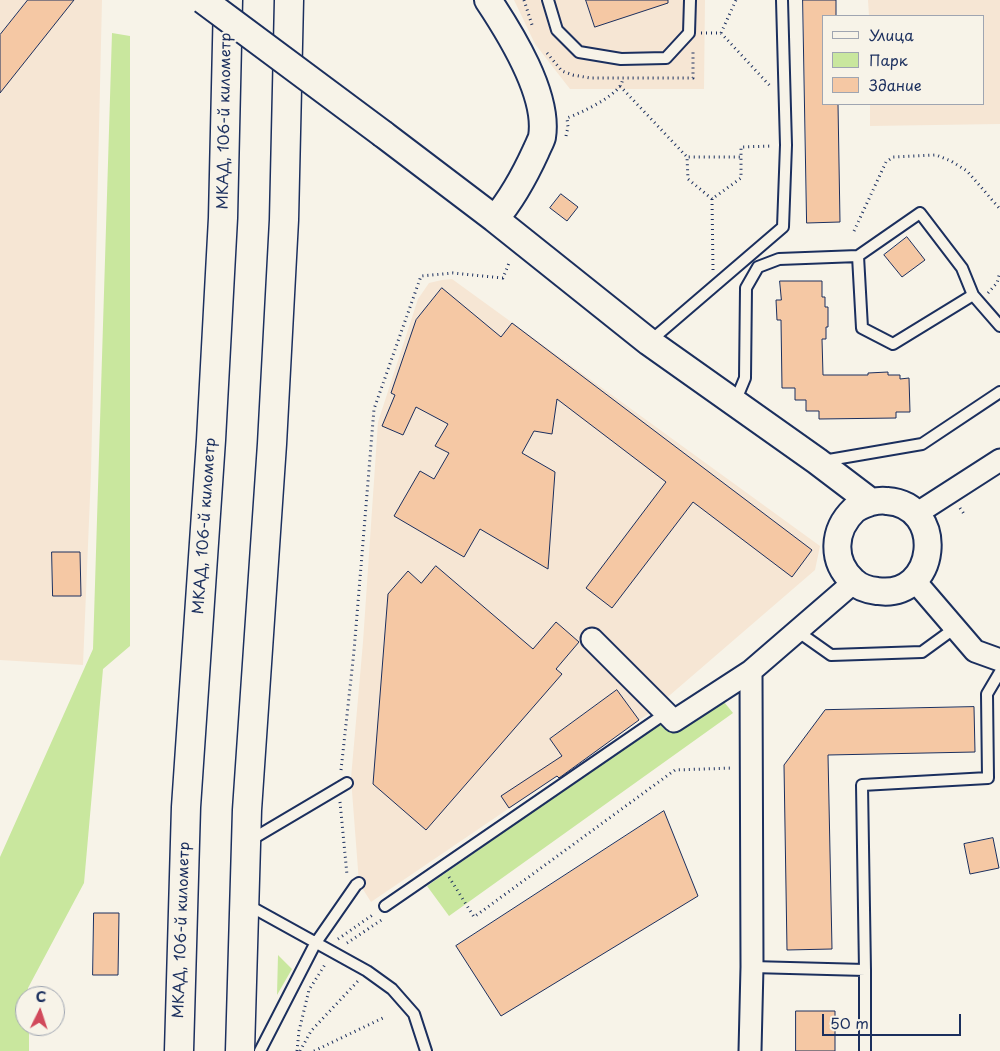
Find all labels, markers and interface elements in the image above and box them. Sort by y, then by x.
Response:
legend [822,15,985,105]
text: Улица [869,23,914,46]
street label: МКАД, 106-й километр [214,32,236,210]
text: Парк [869,48,908,71]
text: Здание [869,73,922,96]
street label: МКАД, 106-й километр [190,437,220,615]
street label: МКАД, 106-й километр [170,841,194,1019]
north arrow [15,986,65,1036]
text: С [35,986,47,1007]
scale bar [825,1004,964,1036]
text: 50 m [830,1011,869,1034]

